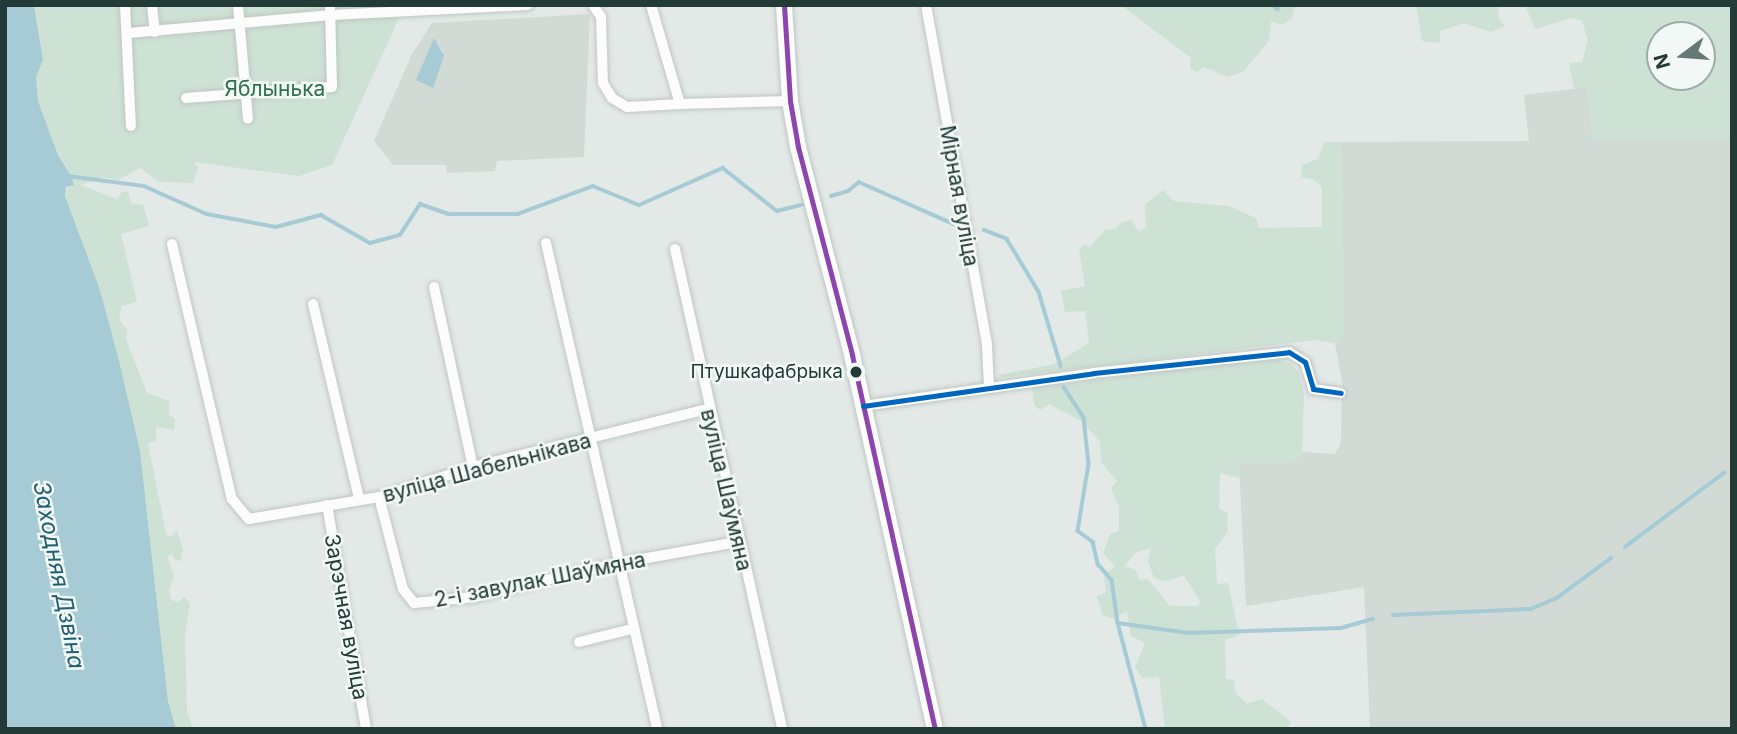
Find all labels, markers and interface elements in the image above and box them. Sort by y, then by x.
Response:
north arrow [1646,21,1716,91]
text: N [1649,51,1675,72]
park label: Яблынька [225,76,325,102]
street label: Мірная вуліца [934,123,984,269]
place label: Птушкафабрыка [690,361,843,383]
marker: Птушкафабрыка [849,365,863,379]
street label: вуліца Шаўмяна [695,407,757,573]
street label: вуліца Шабельнікава [380,428,594,508]
water label: Заходняя Дзвіна [27,479,91,671]
street label: Зарэчная вуліца [319,532,373,702]
street label: 2-і завулак Шаўмяна [432,547,648,613]

